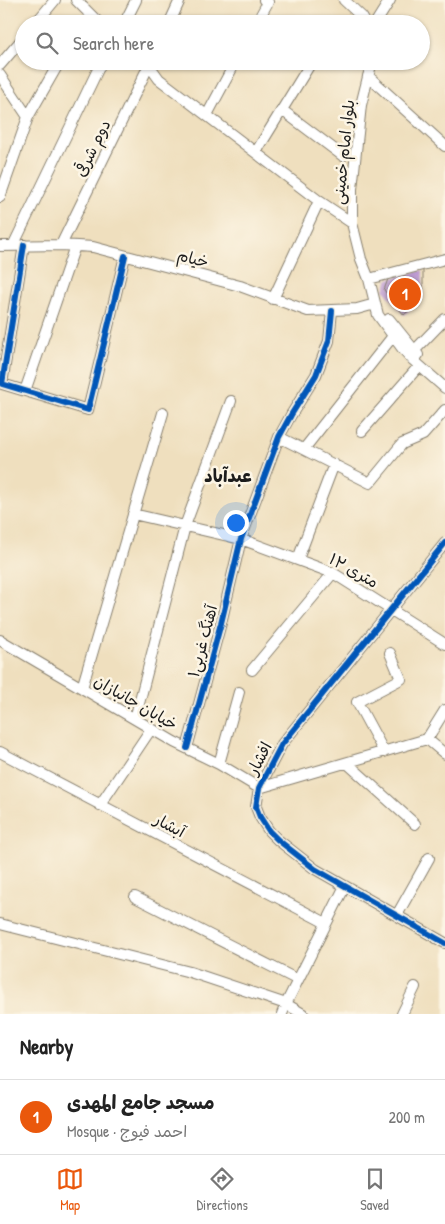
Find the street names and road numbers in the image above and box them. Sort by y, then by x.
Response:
street label: بلوار امام خمینی [327,98,361,206]
street label: دوم شرقی [69,116,117,181]
street label: خیام [174,243,211,275]
street label: ۱۲ متری [325,547,383,593]
street label: آهنگ غربی۱ [182,601,222,680]
street label: خیابان جانبازان [90,669,182,735]
street label: افشار [240,738,277,780]
street label: آبشار [149,807,190,843]

